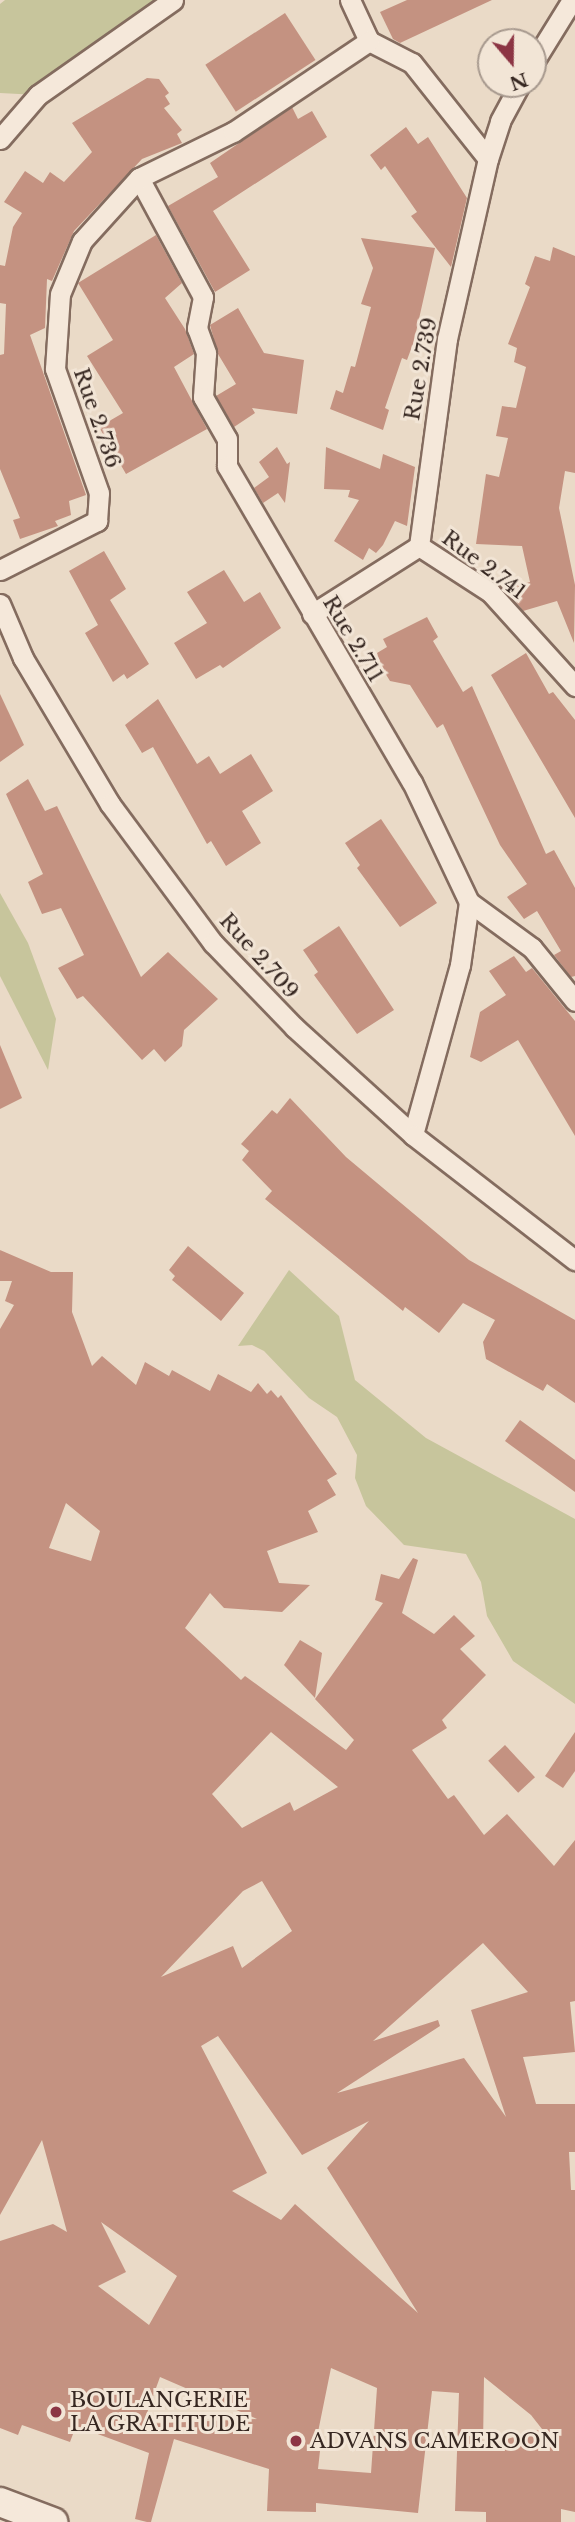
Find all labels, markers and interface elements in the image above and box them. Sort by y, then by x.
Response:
north arrow [477,28,547,98]
text: N [506,67,531,95]
street label: Rue 2.739 [400,316,442,422]
street label: Rue 2.736 [68,365,126,471]
street label: Rue 2.741 [437,525,531,605]
street label: Rue 2.711 [317,591,389,687]
street label: Rue 2.709 [214,908,304,1004]
place label: BOULANGERIE LA GRATITUDE [70,2387,251,2437]
marker: BOULANGERIE LA GRATITUDE [48,2404,64,2420]
place label: ADVANS CAMEROON [310,2428,559,2454]
marker: ADVANS CAMEROON [288,2433,304,2449]

